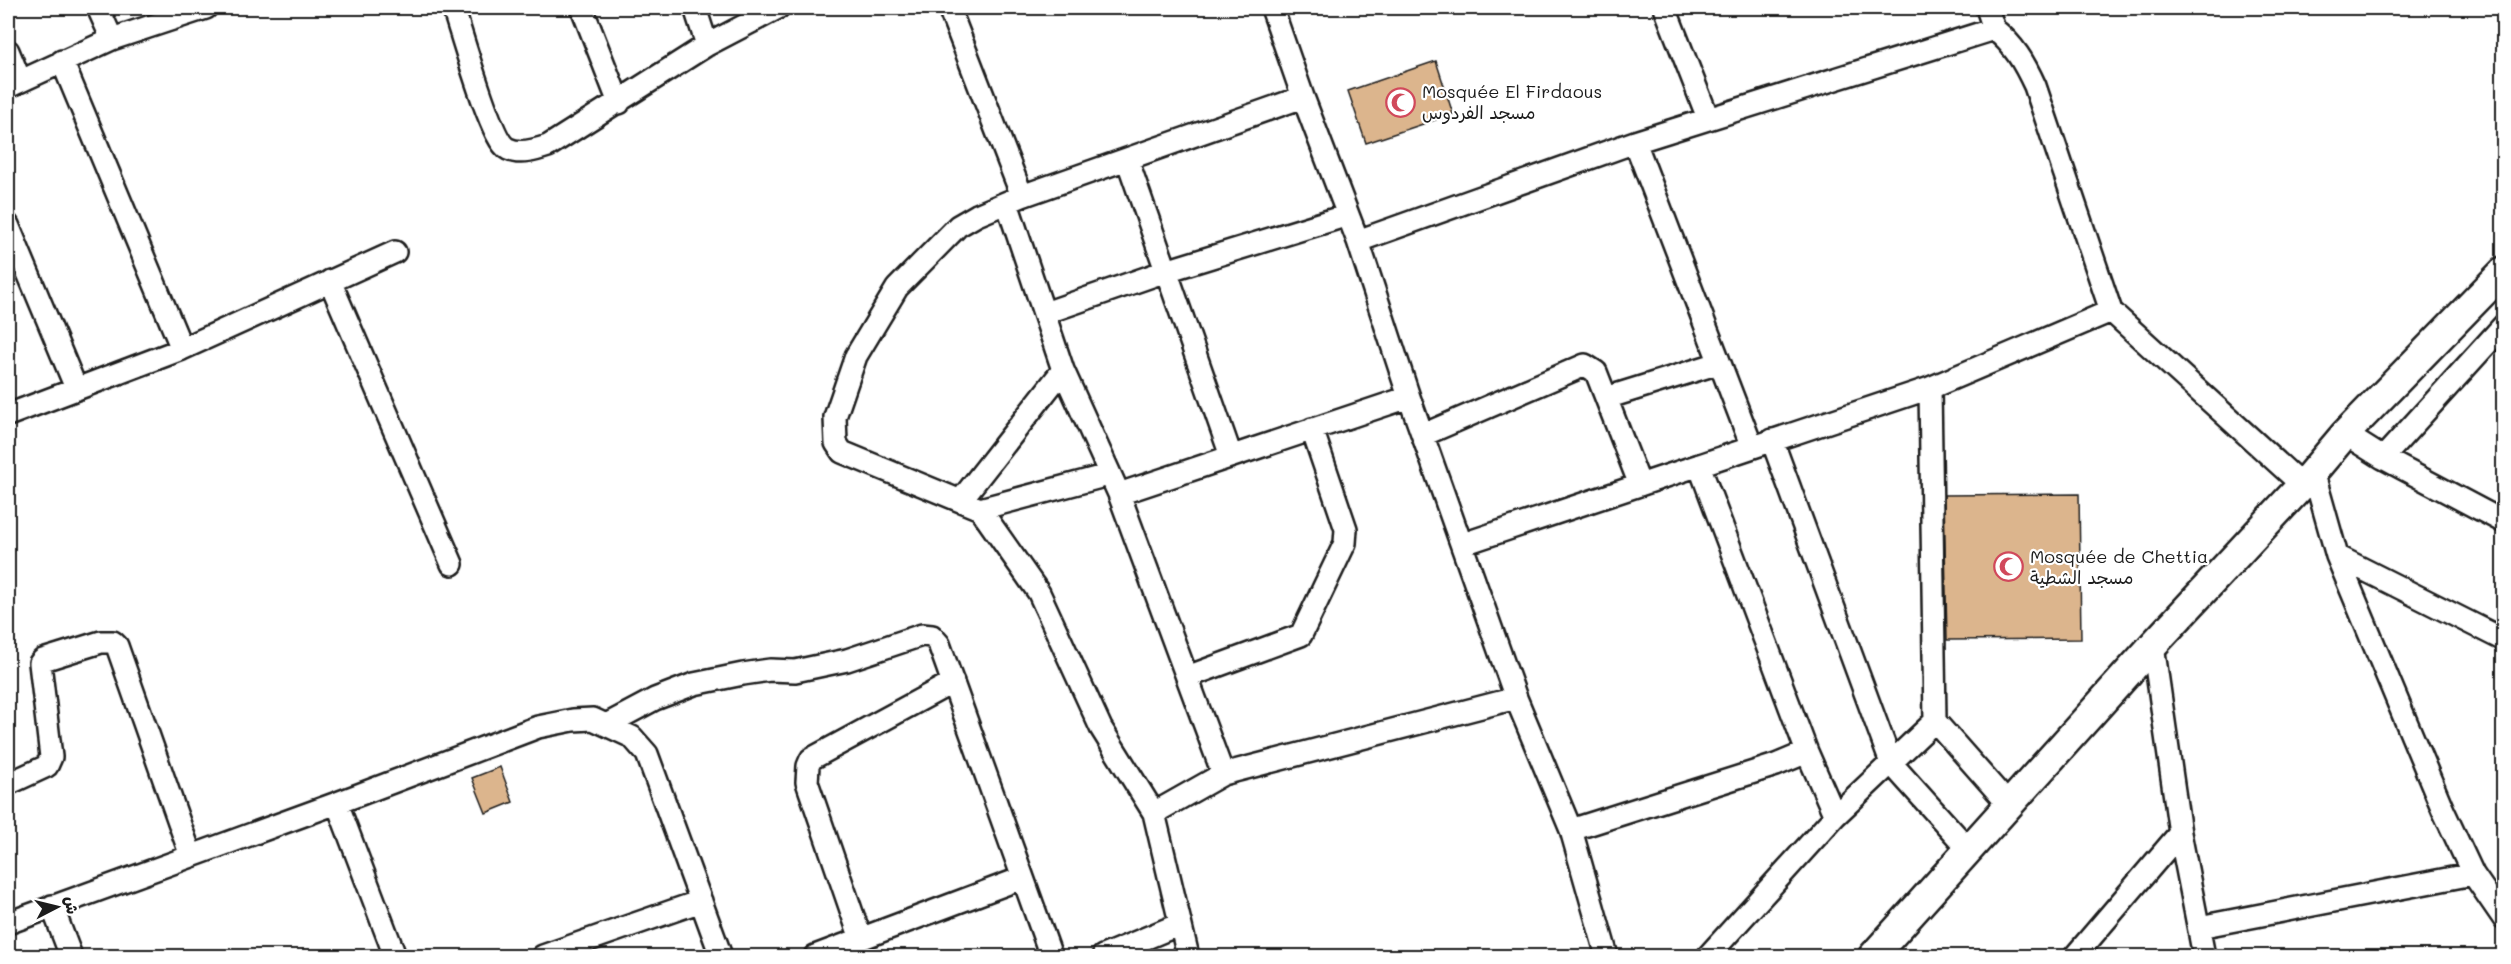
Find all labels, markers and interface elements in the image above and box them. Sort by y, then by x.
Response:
place label: Mosquée El Firdaous مسجد الفردوس [1422,79,1602,124]
mosque icon: Mosquée El Firdaous مسجد الفردوس [1385,86,1417,118]
place label: Mosquée de Chettia مسجد الشطية [2030,544,2208,589]
mosque icon: Mosquée de Chettia مسجد الشطية [1993,551,2025,583]
north arrow [27,877,87,937]
text: ش [61,895,84,915]

